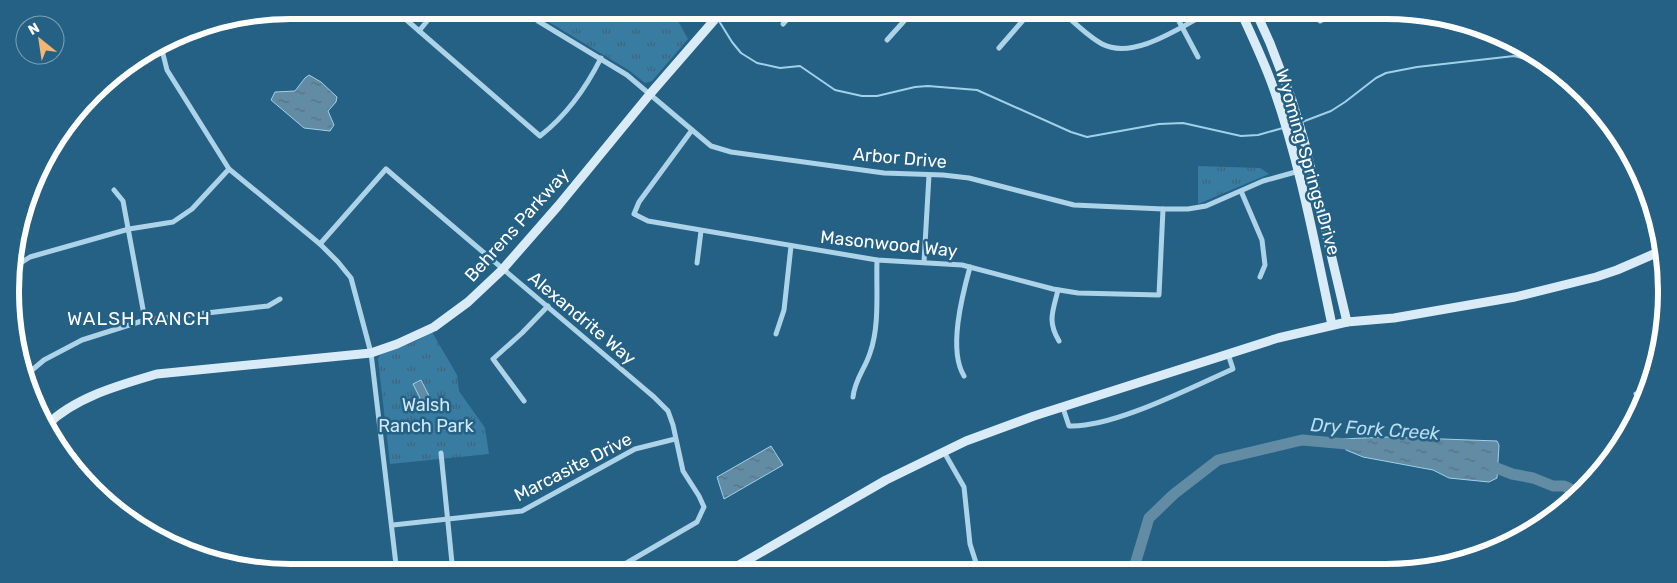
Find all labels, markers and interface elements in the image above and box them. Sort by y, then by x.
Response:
north arrow [15,15,65,65]
text: N [25,19,42,39]
street label: Wyoming Springs Drive [1271,66,1345,258]
street label: Arbor Drive [852,143,948,173]
street label: Behrens Parkway [460,164,574,286]
street label: Masonwood Way [819,226,959,262]
street label: Alexandrite Way [524,267,640,369]
district label: WALSH RANCH [67,307,211,330]
park label: Walsh Ranch Park [378,394,474,437]
water label: Dry Fork Creek [1310,413,1440,445]
street label: Marcasite Drive [510,428,636,506]

